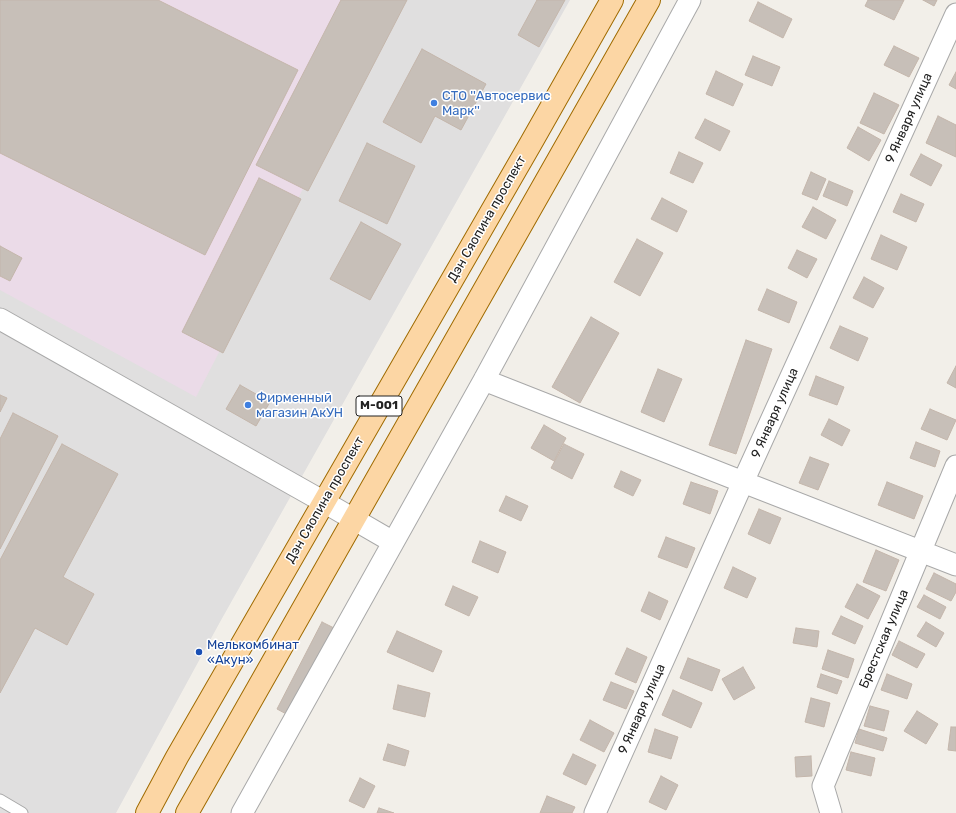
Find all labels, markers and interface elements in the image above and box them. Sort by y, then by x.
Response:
street label: 9 Января улица [882,70,936,166]
place label: СТО ''Автосервис Марк'' [442,88,551,119]
marker: СТО ''Автосервис Марк'' [429,98,439,108]
street label: Дэн Сяопина проспект [444,153,530,285]
street label: 9 Января улица [748,365,802,461]
place label: Фирменный магазин АкУН [256,390,343,421]
road number: M-001 [356,396,402,416]
marker: Фирменный магазин АкУН [243,400,253,410]
street label: Дэн Сяопина проспект [282,434,368,566]
street label: Брестская улица [856,587,912,691]
place label: Мелькомбинат «Акун» [207,637,299,668]
marker: Мелькомбинат «Акун» [194,647,204,657]
street label: 9 Января улица [615,661,669,757]

